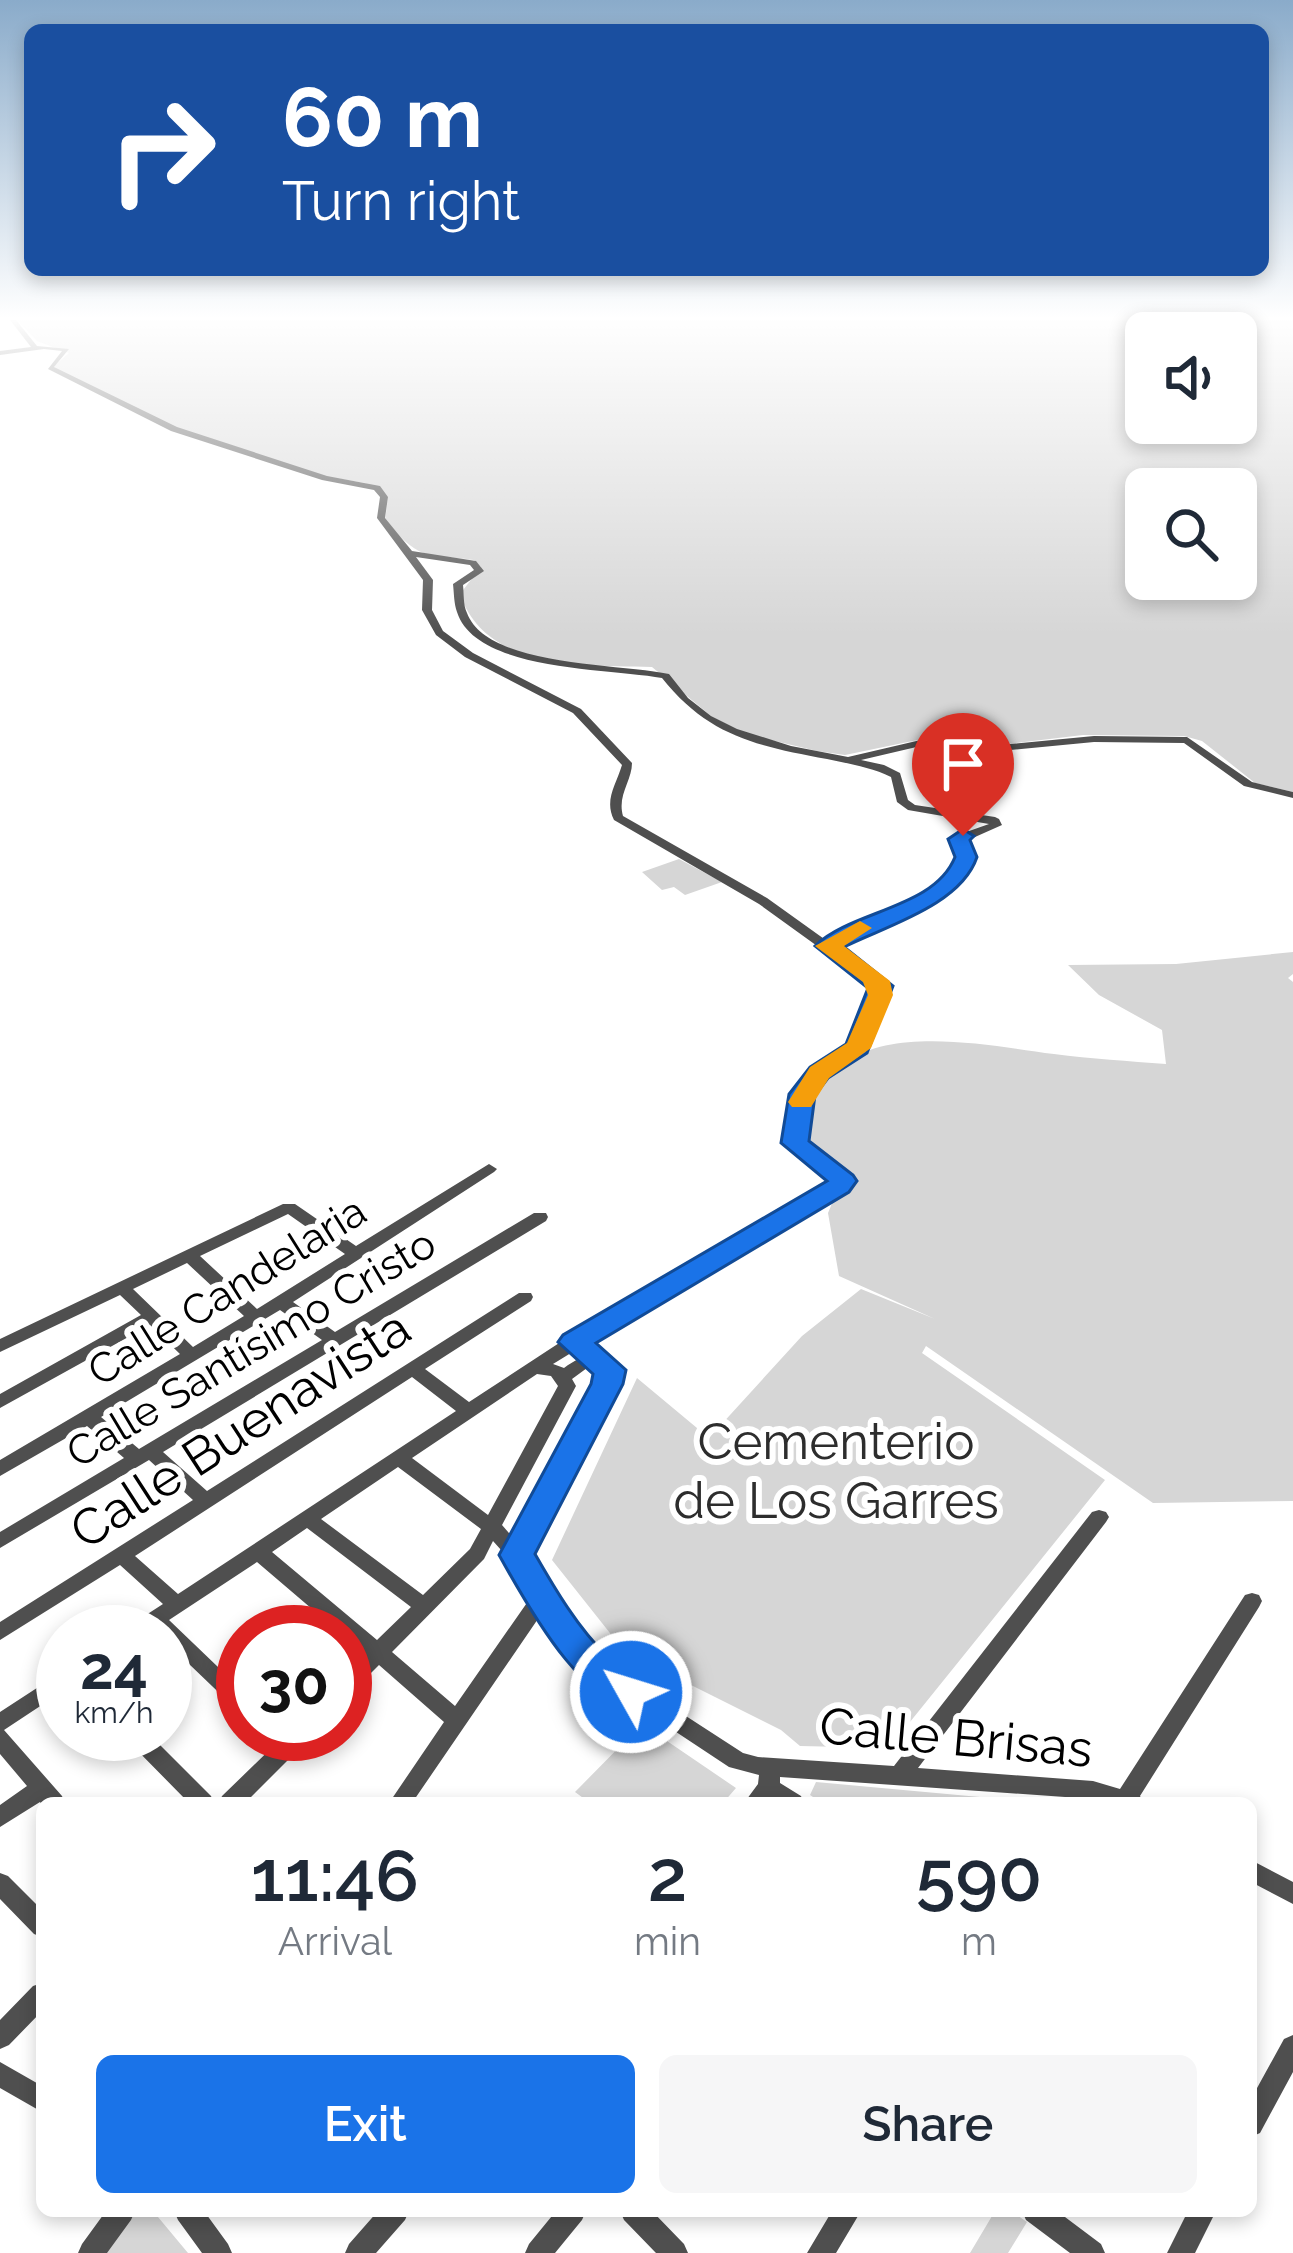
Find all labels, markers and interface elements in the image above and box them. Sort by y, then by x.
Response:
text: 60 m [282,68,483,167]
icon: right [84,72,240,228]
text: Turn right [282,169,520,233]
map controls [1125,312,1257,600]
button: sound [1125,312,1257,444]
button: search [1125,468,1257,600]
pin [912,713,1014,836]
icon: arrive [930,731,996,797]
street label: Calle Candelaria [79,1186,375,1396]
street label: Calle Santísimo Cristo [58,1219,444,1477]
street label: Calle Buenavista [59,1297,421,1561]
park label: Cementerio de Los Garres [673,1411,999,1530]
speed limit sign: 30 [216,1605,372,1761]
position arrow [568,1629,694,1755]
text: 24 [80,1633,148,1703]
text: km/h [74,1695,154,1730]
street label: Calle Brisas [817,1695,1095,1779]
text: 11:46 [251,1833,419,1918]
text: 2 [648,1833,687,1918]
text: 590 [916,1833,1042,1918]
text: Arrival [278,1918,392,1964]
text: min [634,1918,701,1964]
text: m [961,1918,997,1964]
button: Exit [96,2055,635,2193]
button: Share [659,2055,1197,2193]

